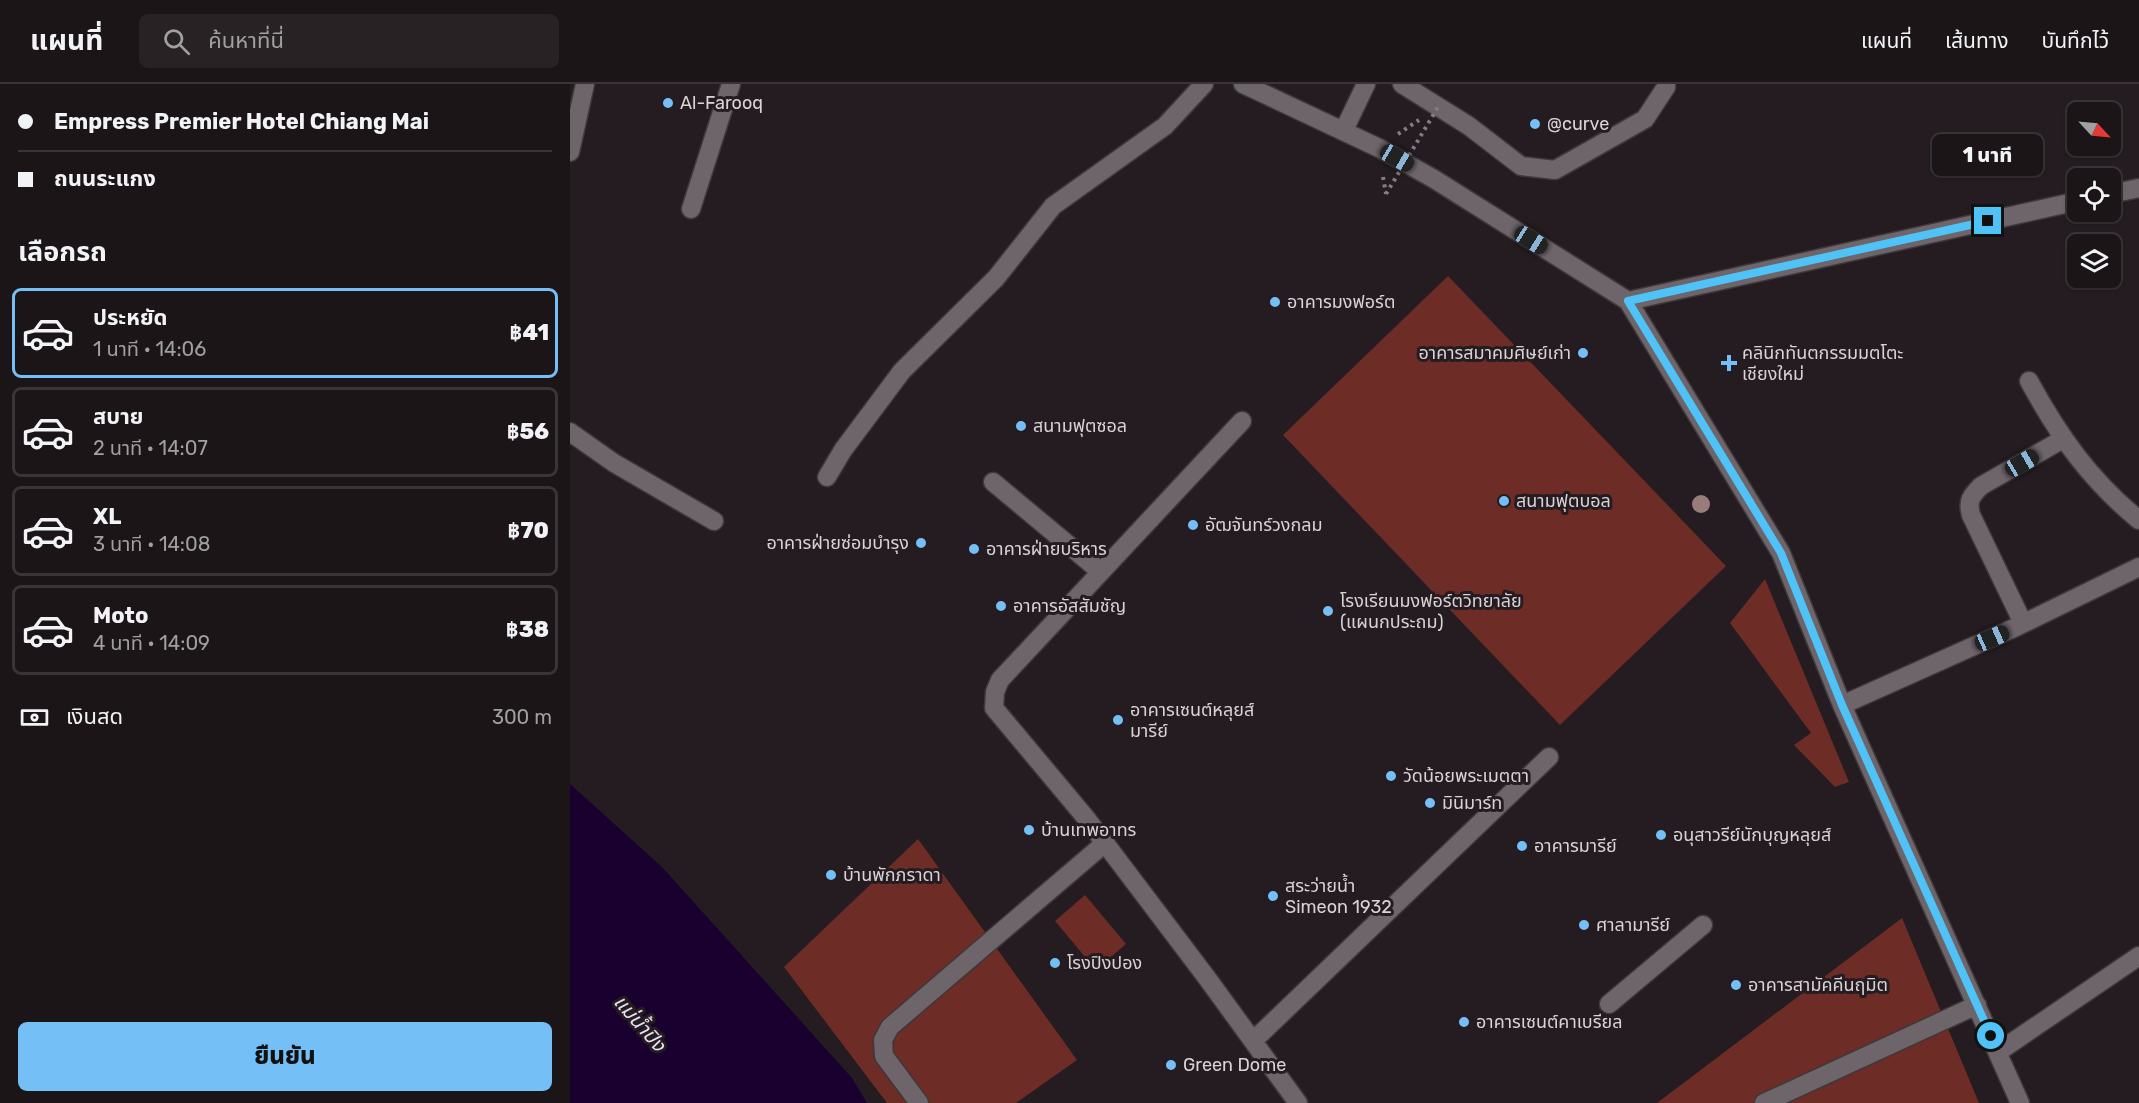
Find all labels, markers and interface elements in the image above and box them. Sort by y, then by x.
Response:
search box [139,14,559,68]
text: แผนที่ [30,24,103,57]
icon: search [160,25,193,58]
text: ค้นหาที่นี่ [208,27,284,54]
text: แผนที่ [1861,28,1912,53]
text: เส้นทาง [1945,28,2009,53]
text: บันทึกไว้ [2042,28,2109,53]
place label: Al-Farooq [680,92,763,114]
marker: Al-Farooq [661,96,675,110]
north arrow [2067,102,2121,156]
map controls [2067,102,2121,288]
text: Empress Premier Hotel Chiang Mai [54,108,429,135]
place label: @curve [1547,113,1609,135]
marker: @curve [1528,117,1542,131]
callout: 1 นาที [1932,134,2044,176]
car [1377,141,1417,175]
text: 1 นาที [1963,143,2012,167]
text: ถนนระแกง [54,165,156,192]
button: locate [2067,168,2121,222]
route end [1974,207,2001,234]
car [1511,223,1551,257]
button: layers [2067,234,2121,288]
text: เลือกรถ [18,236,107,268]
place label: อาคารมงฟอร์ต [1287,291,1395,313]
marker: อาคารมงฟอร์ต [1268,295,1282,309]
text: ประหยัด [93,304,168,331]
icon: car [21,306,75,360]
text: ฿41 [510,319,549,346]
text: 1 นาที · 14:06 [93,337,206,361]
place label: อาคารสมาคมศิษย์เก่า [1419,342,1571,364]
place label: คลินิกทันตกรรมมตโตะ เชียงใหม่ [1742,342,1903,385]
marker: อาคารสมาคมศิษย์เก่า [1576,346,1590,360]
marker: คลินิกทันตกรรมมตโตะ เชียงใหม่ [1720,354,1738,372]
text: สบาย [93,403,143,430]
icon: car [21,405,75,459]
place label: สนามฟุตซอล [1033,415,1127,437]
text: ฿56 [507,418,549,445]
marker: สนามฟุตซอล [1014,419,1028,433]
text: 2 นาที · 14:07 [93,436,208,460]
car [2002,446,2042,480]
place label: สนามฟุตบอล [1516,490,1611,512]
marker: สนามฟุตบอล [1497,494,1511,508]
text: XL [93,503,121,530]
icon: car [21,504,75,558]
place label: อัฒจันทร์วงกลม [1205,514,1323,536]
text: ฿70 [508,517,549,544]
marker: อัฒจันทร์วงกลม [1186,518,1200,532]
text: 3 นาที · 14:08 [93,532,210,556]
place label: อาคารฝ่ายซ่อมบำรุง [766,532,909,554]
marker: อาคารฝ่ายซ่อมบำรุง [914,536,928,550]
place label: อาคารฝ่ายบริหาร [986,538,1107,560]
marker: อาคารฝ่ายบริหาร [967,542,981,556]
place label: โรงเรียนมงฟอร์ตวิทยาลัย (แผนกประถม) [1340,590,1522,633]
place label: อาคารอัสสัมชัญ [1013,595,1126,617]
marker: อาคารอัสสัมชัญ [994,599,1008,613]
text: Moto [93,602,148,629]
icon: car [21,603,75,657]
marker: โรงเรียนมงฟอร์ตวิทยาลัย (แผนกประถม) [1321,604,1335,618]
text: ฿38 [506,616,549,643]
car [1972,622,2012,654]
text: 4 นาที · 14:09 [93,631,210,655]
place label: อาคารเซนต์หลุยส์ มารีย์ [1130,699,1254,742]
icon: cash [18,701,51,734]
text: เงินสด [66,703,123,730]
text: 300 m [492,705,552,729]
marker: อาคารเซนต์หลุยส์ มารีย์ [1111,713,1125,727]
place label: วัดน้อยพระเมตตา [1403,765,1529,787]
marker: วัดน้อยพระเมตตา [1384,769,1398,783]
place label: มินิมาร์ท [1442,792,1502,814]
marker: มินิมาร์ท [1423,796,1437,810]
place label: บ้านเทพอาทร [1041,819,1137,841]
marker: บ้านเทพอาทร [1022,823,1036,837]
place label: อนุสาวรีย์นักบุญหลุยส์ [1673,824,1831,846]
marker: อนุสาวรีย์นักบุญหลุยส์ [1654,828,1668,842]
place label: อาคารมารีย์ [1534,835,1617,857]
marker: อาคารมารีย์ [1515,839,1529,853]
place label: บ้านพักภราดา [843,864,941,886]
marker: บ้านพักภราดา [824,868,838,882]
place label: สระว่ายน้ำ Simeon 1932 [1285,873,1392,918]
marker: สระว่ายน้ำ Simeon 1932 [1266,889,1280,903]
place label: ศาลามารีย์ [1596,914,1670,936]
marker: ศาลามารีย์ [1577,918,1591,932]
place label: โรงปิงปอง [1067,952,1142,974]
marker: โรงปิงปอง [1048,956,1062,970]
place label: อาคารสามัคคีนฤมิต [1748,974,1888,996]
marker: อาคารสามัคคีนฤมิต [1729,978,1743,992]
water label: แม่น้ำปิง [609,989,673,1057]
place label: อาคารเซนต์คาเบรียล [1476,1011,1622,1033]
marker: อาคารเซนต์คาเบรียล [1457,1015,1471,1029]
button: ยืนยัน [18,1022,552,1091]
route start [1977,1022,2004,1049]
place label: Green Dome [1183,1054,1286,1076]
marker: Green Dome [1164,1058,1178,1072]

